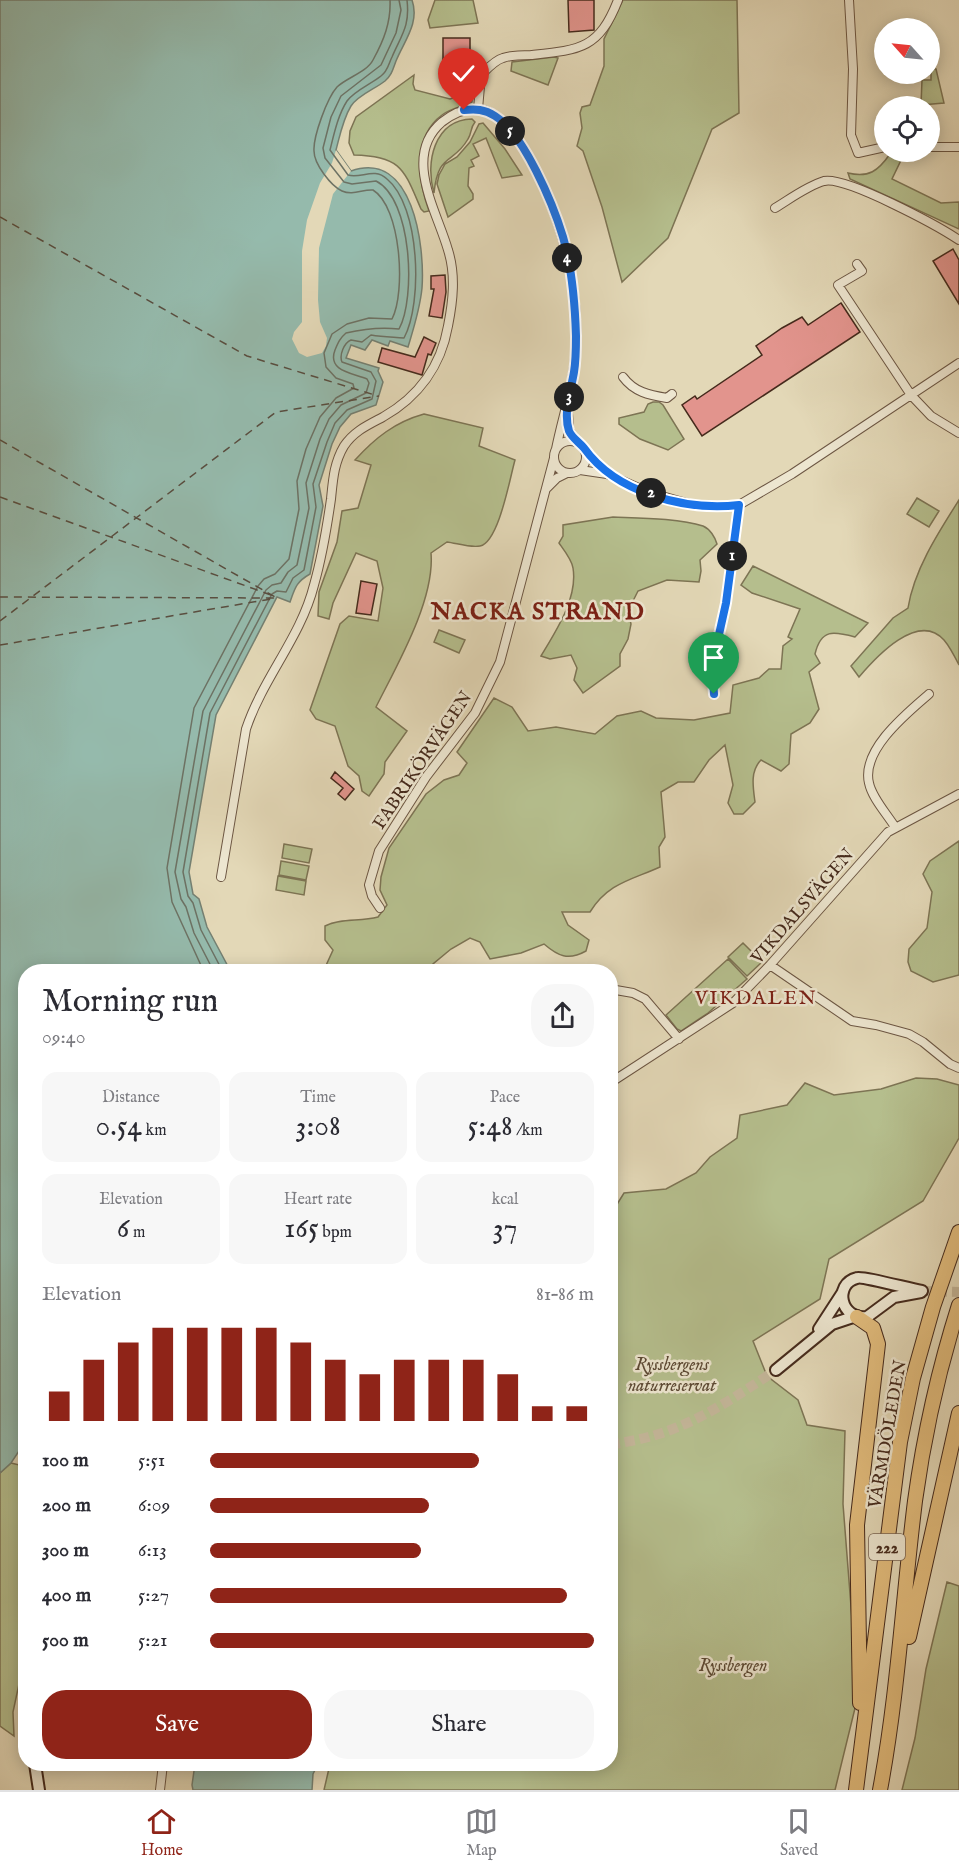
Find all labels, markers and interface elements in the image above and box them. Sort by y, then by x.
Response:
north arrow [874,18,940,84]
map controls [874,18,940,162]
pin [438,48,489,110]
icon: check [447,57,480,90]
button: locate [874,96,940,162]
pin: 5 [495,116,525,146]
text: 5 [507,121,513,141]
pin: 4 [552,243,582,273]
text: 4 [563,248,571,268]
pin: 3 [554,382,584,412]
text: 3 [566,387,572,407]
pin: 2 [636,478,666,508]
text: 2 [647,483,655,503]
pin: 1 [717,541,747,571]
text: 1 [729,546,735,566]
district label: NACKA STRAND [430,597,645,628]
pin [688,632,739,694]
icon: arrive [697,641,730,674]
street label: FABRIKÖRVÄGEN [368,686,478,834]
street label: VIKDALSVÄGEN [745,843,860,970]
text: Morning run [42,981,218,1023]
button: share [531,984,594,1047]
district label: VIKDALEN [694,986,817,1011]
text: 09:40 [42,1025,85,1050]
text: Distance [102,1088,160,1108]
text: Time [300,1088,336,1108]
text: Pace [490,1088,520,1108]
text: 0.54 [95,1108,142,1146]
text: 3:08 [295,1108,341,1146]
text: 5:48 [467,1108,513,1146]
text: km [142,1121,167,1141]
text: /km [513,1121,543,1141]
text: Elevation [99,1190,163,1210]
text: Heart rate [284,1190,352,1210]
text: kcal [492,1190,518,1210]
text: 6 [117,1210,129,1248]
text: 165 [284,1210,319,1248]
text: 37 [492,1210,518,1248]
text: m [129,1223,145,1243]
text: bpm [319,1223,352,1243]
text: Elevation [42,1282,121,1307]
text: 81–86 m [536,1282,594,1307]
park label: Ryssbergens naturreservat [628,1354,717,1398]
street label: VÄRMDÖLEDEN [863,1358,913,1511]
text: 100 m [42,1448,89,1473]
text: 5:51 [138,1448,165,1473]
text: 200 m [42,1493,91,1518]
text: 6:09 [138,1493,170,1518]
road number: 222 [869,1534,905,1560]
text: 300 m [42,1538,89,1563]
text: 6:13 [138,1538,167,1563]
text: 400 m [42,1583,91,1608]
text: 5:27 [138,1583,169,1608]
text: 500 m [42,1628,89,1653]
text: 5:21 [138,1628,167,1653]
park label: Ryssbergen [699,1655,767,1678]
button: Save [42,1690,312,1759]
button: Share [324,1690,594,1759]
tab: Home [141,1805,183,1861]
tab: Map [465,1805,498,1861]
tab: Saved [780,1805,818,1861]

